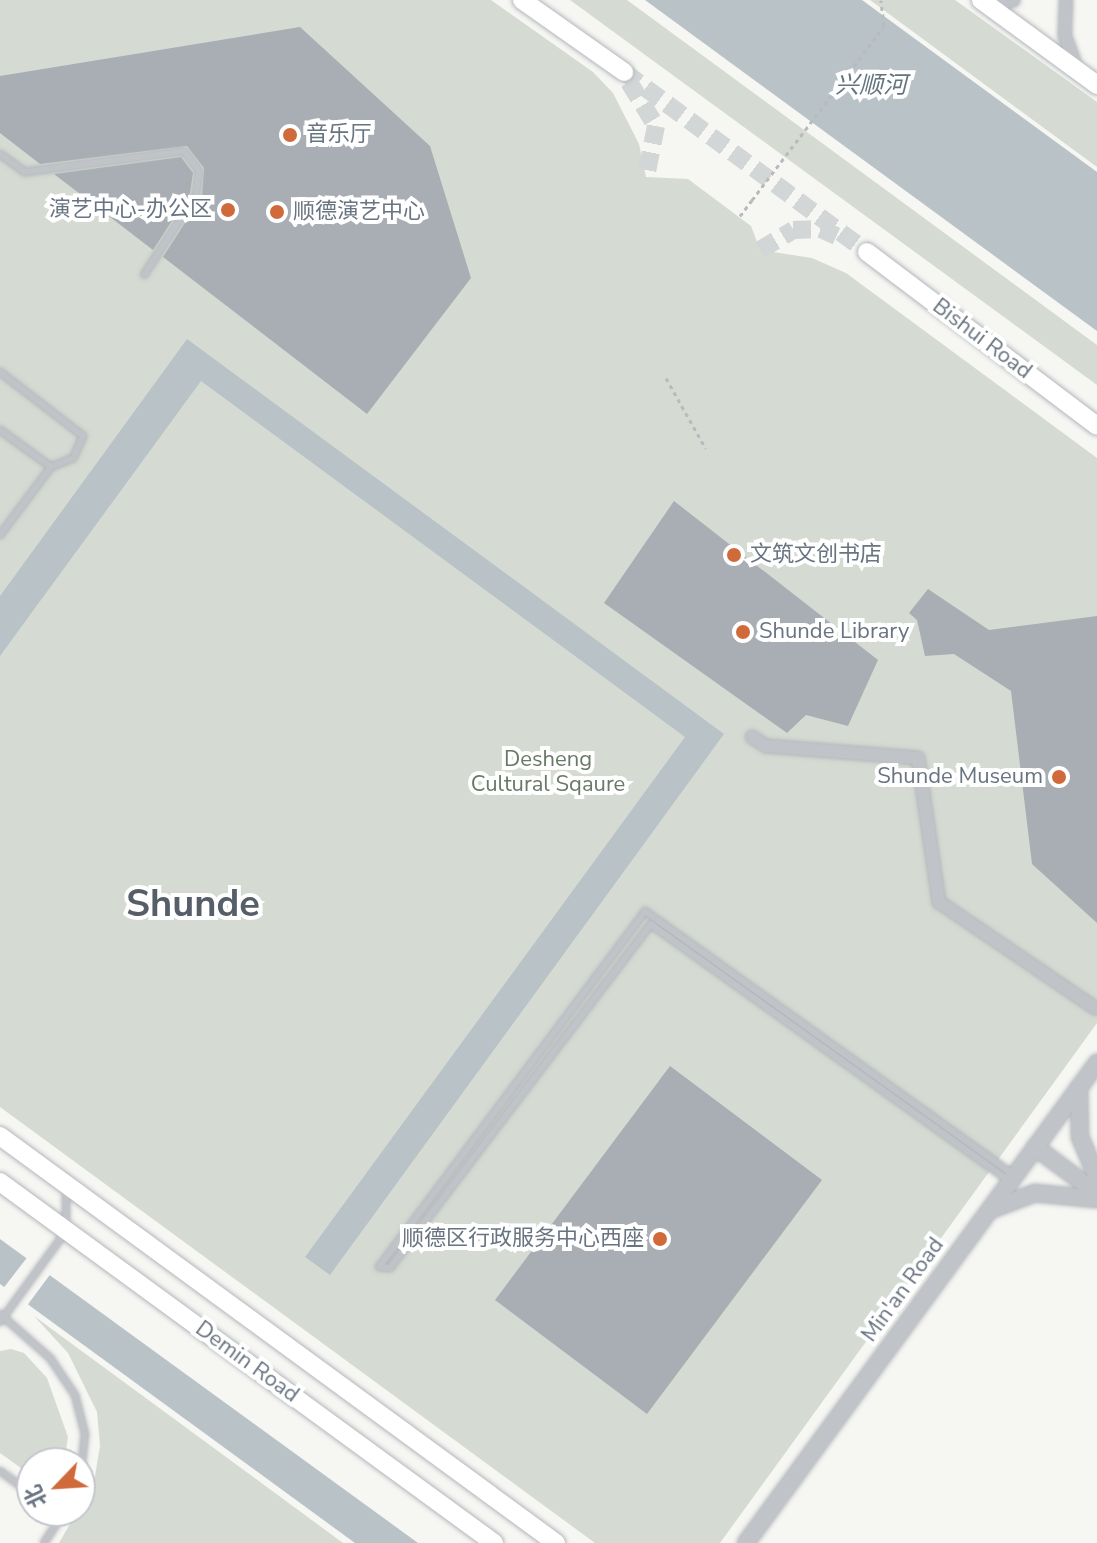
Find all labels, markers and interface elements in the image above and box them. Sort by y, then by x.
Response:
water label: 兴顺河 [835,72,907,100]
place label: 音乐厅 [306,122,372,148]
marker: 音乐厅 [281,126,299,144]
place label: 演艺中心-办公区 [49,197,212,223]
place label: 顺德演艺中心 [293,199,425,225]
marker: 演艺中心-办公区 [219,201,237,219]
marker: 顺德演艺中心 [268,203,286,221]
street label: Bishui Road [927,293,1037,385]
place label: 文筑文创书店 [750,542,882,568]
marker: 文筑文创书店 [725,546,743,564]
place label: Shunde Library [759,619,909,645]
marker: Shunde Library [734,623,752,641]
park label: Desheng Cultural Sqaure [471,746,625,798]
place label: Shunde Museum [877,764,1043,790]
marker: Shunde Museum [1050,768,1068,786]
district label: Shunde [126,881,260,927]
place label: 顺德区行政服务中心西座 [402,1226,644,1252]
marker: 顺德区行政服务中心西座 [651,1230,669,1248]
street label: Min'an Road [856,1233,950,1347]
street label: Demin Road [190,1316,304,1408]
north arrow [16,1447,96,1527]
text: 北 [18,1480,54,1513]

